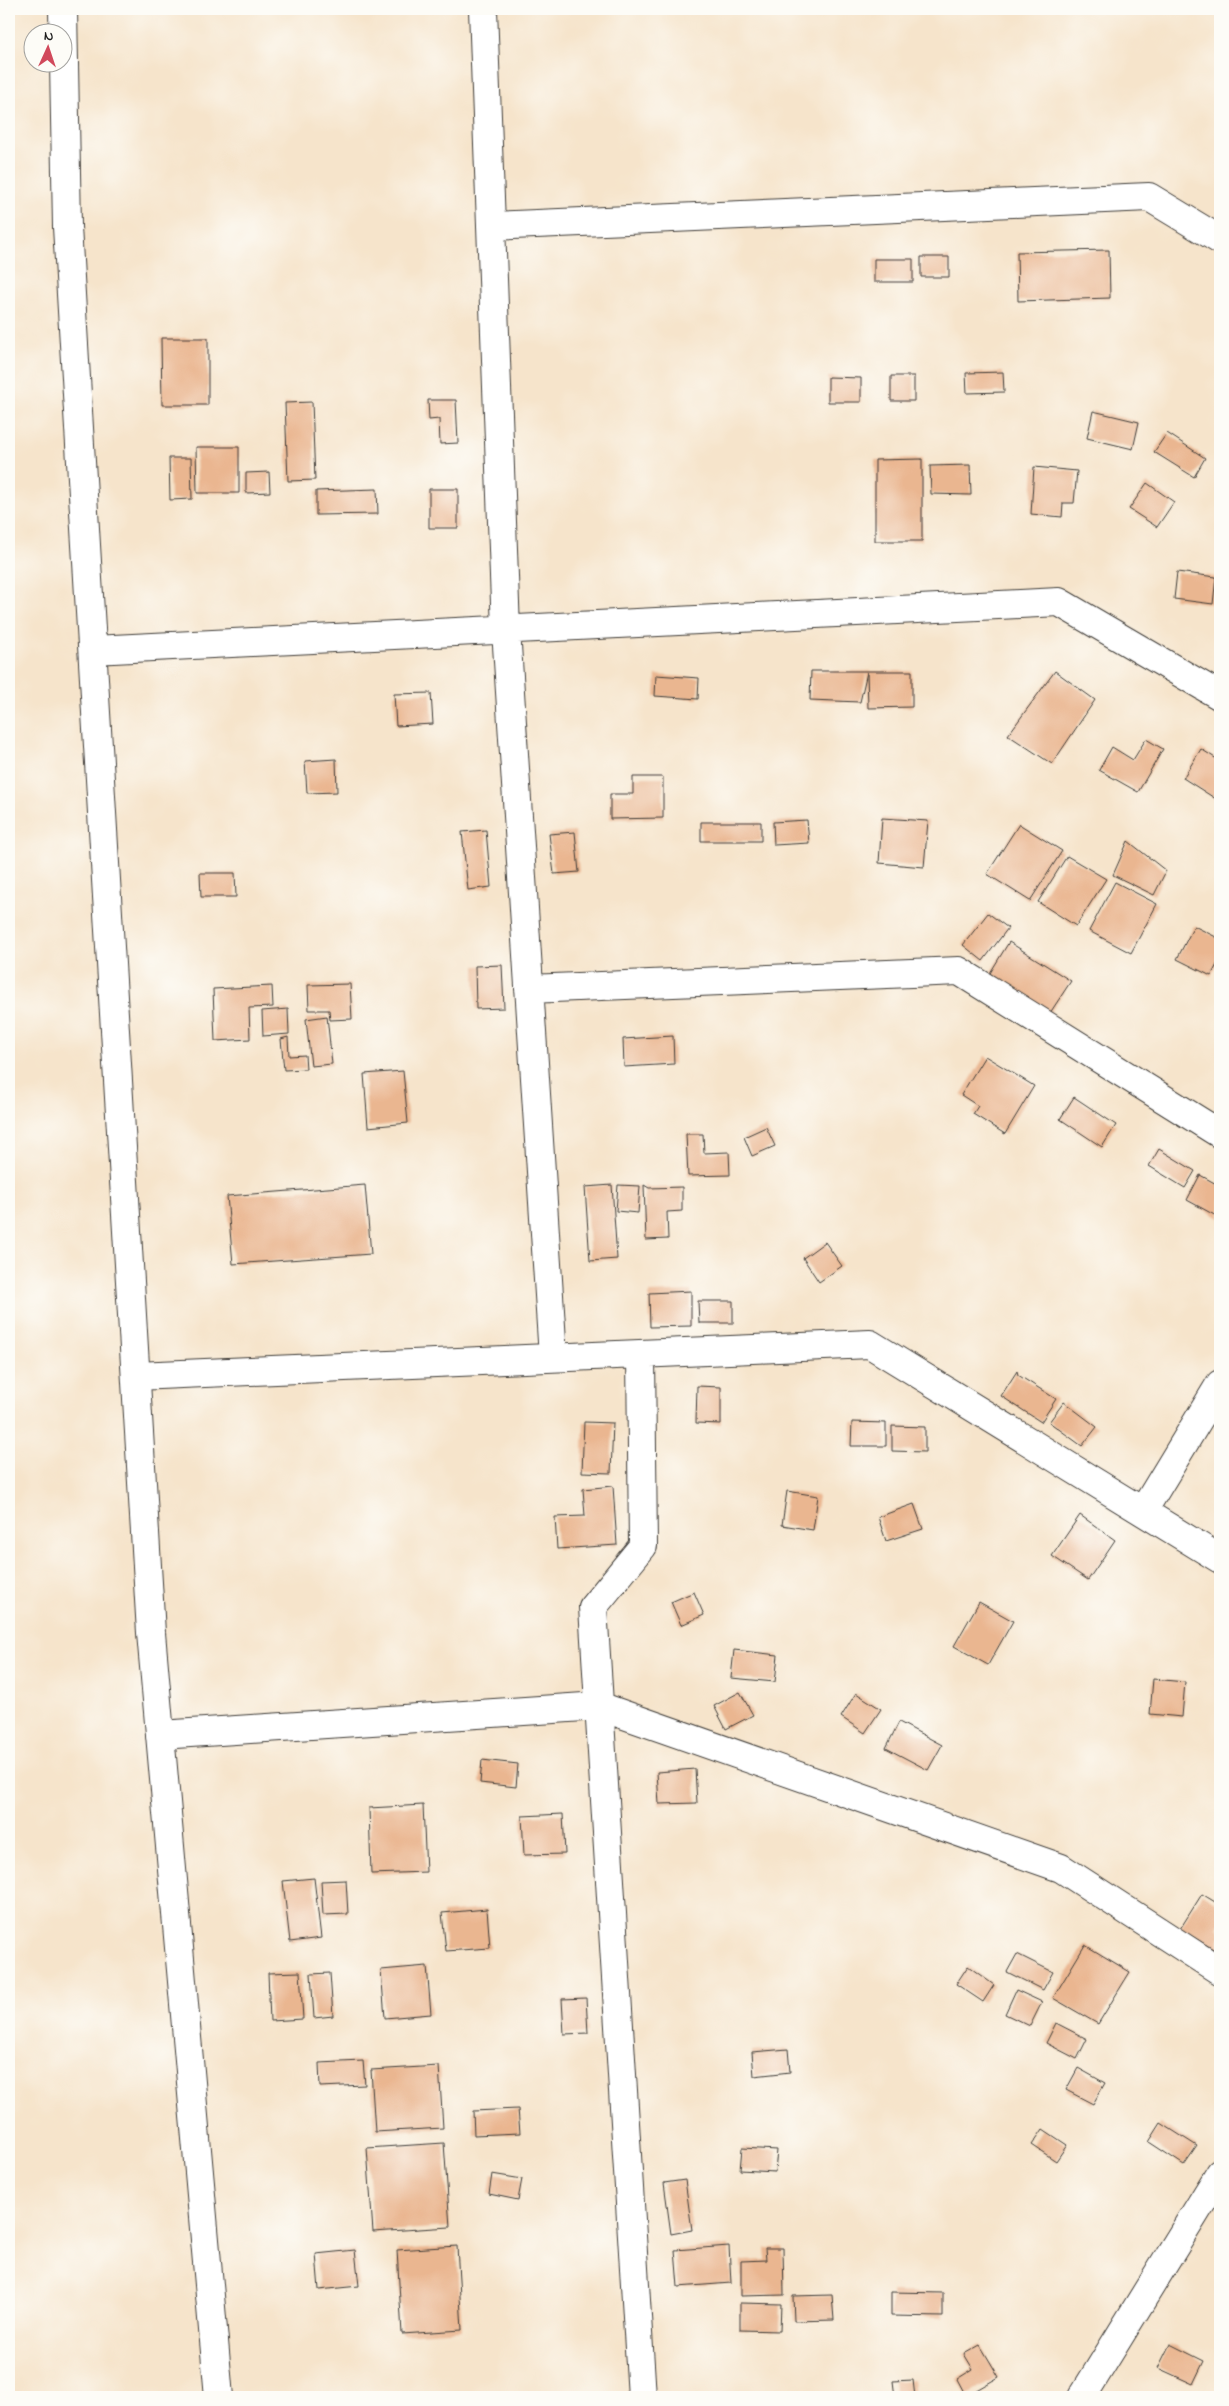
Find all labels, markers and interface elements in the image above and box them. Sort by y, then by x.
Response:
north arrow [22,22,72,72]
text: N [43,26,54,47]

